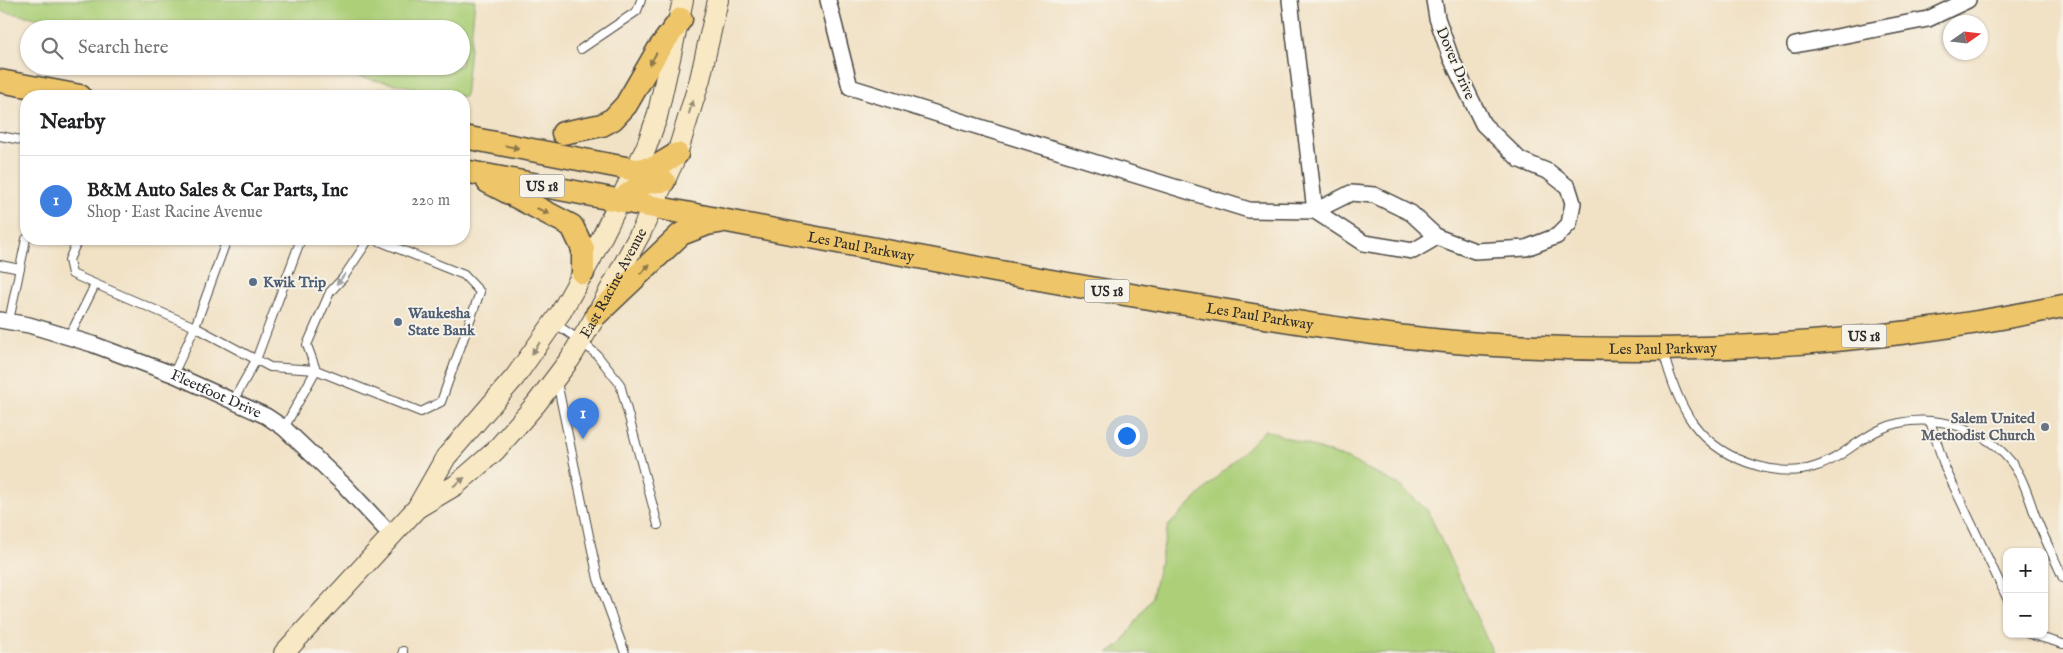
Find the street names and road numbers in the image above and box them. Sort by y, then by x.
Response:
street label: Dover Drive [1432,24,1479,103]
road number: US 18 [520,175,564,198]
street label: East Racine Avenue [576,225,651,342]
street label: Les Paul Parkway [806,228,916,266]
road number: US 18 [1084,280,1130,302]
street label: Les Paul Parkway [1205,299,1315,335]
road number: US 18 [1842,324,1886,348]
street label: Les Paul Parkway [1609,338,1718,359]
street label: Fleetfoot Drive [168,365,264,423]

